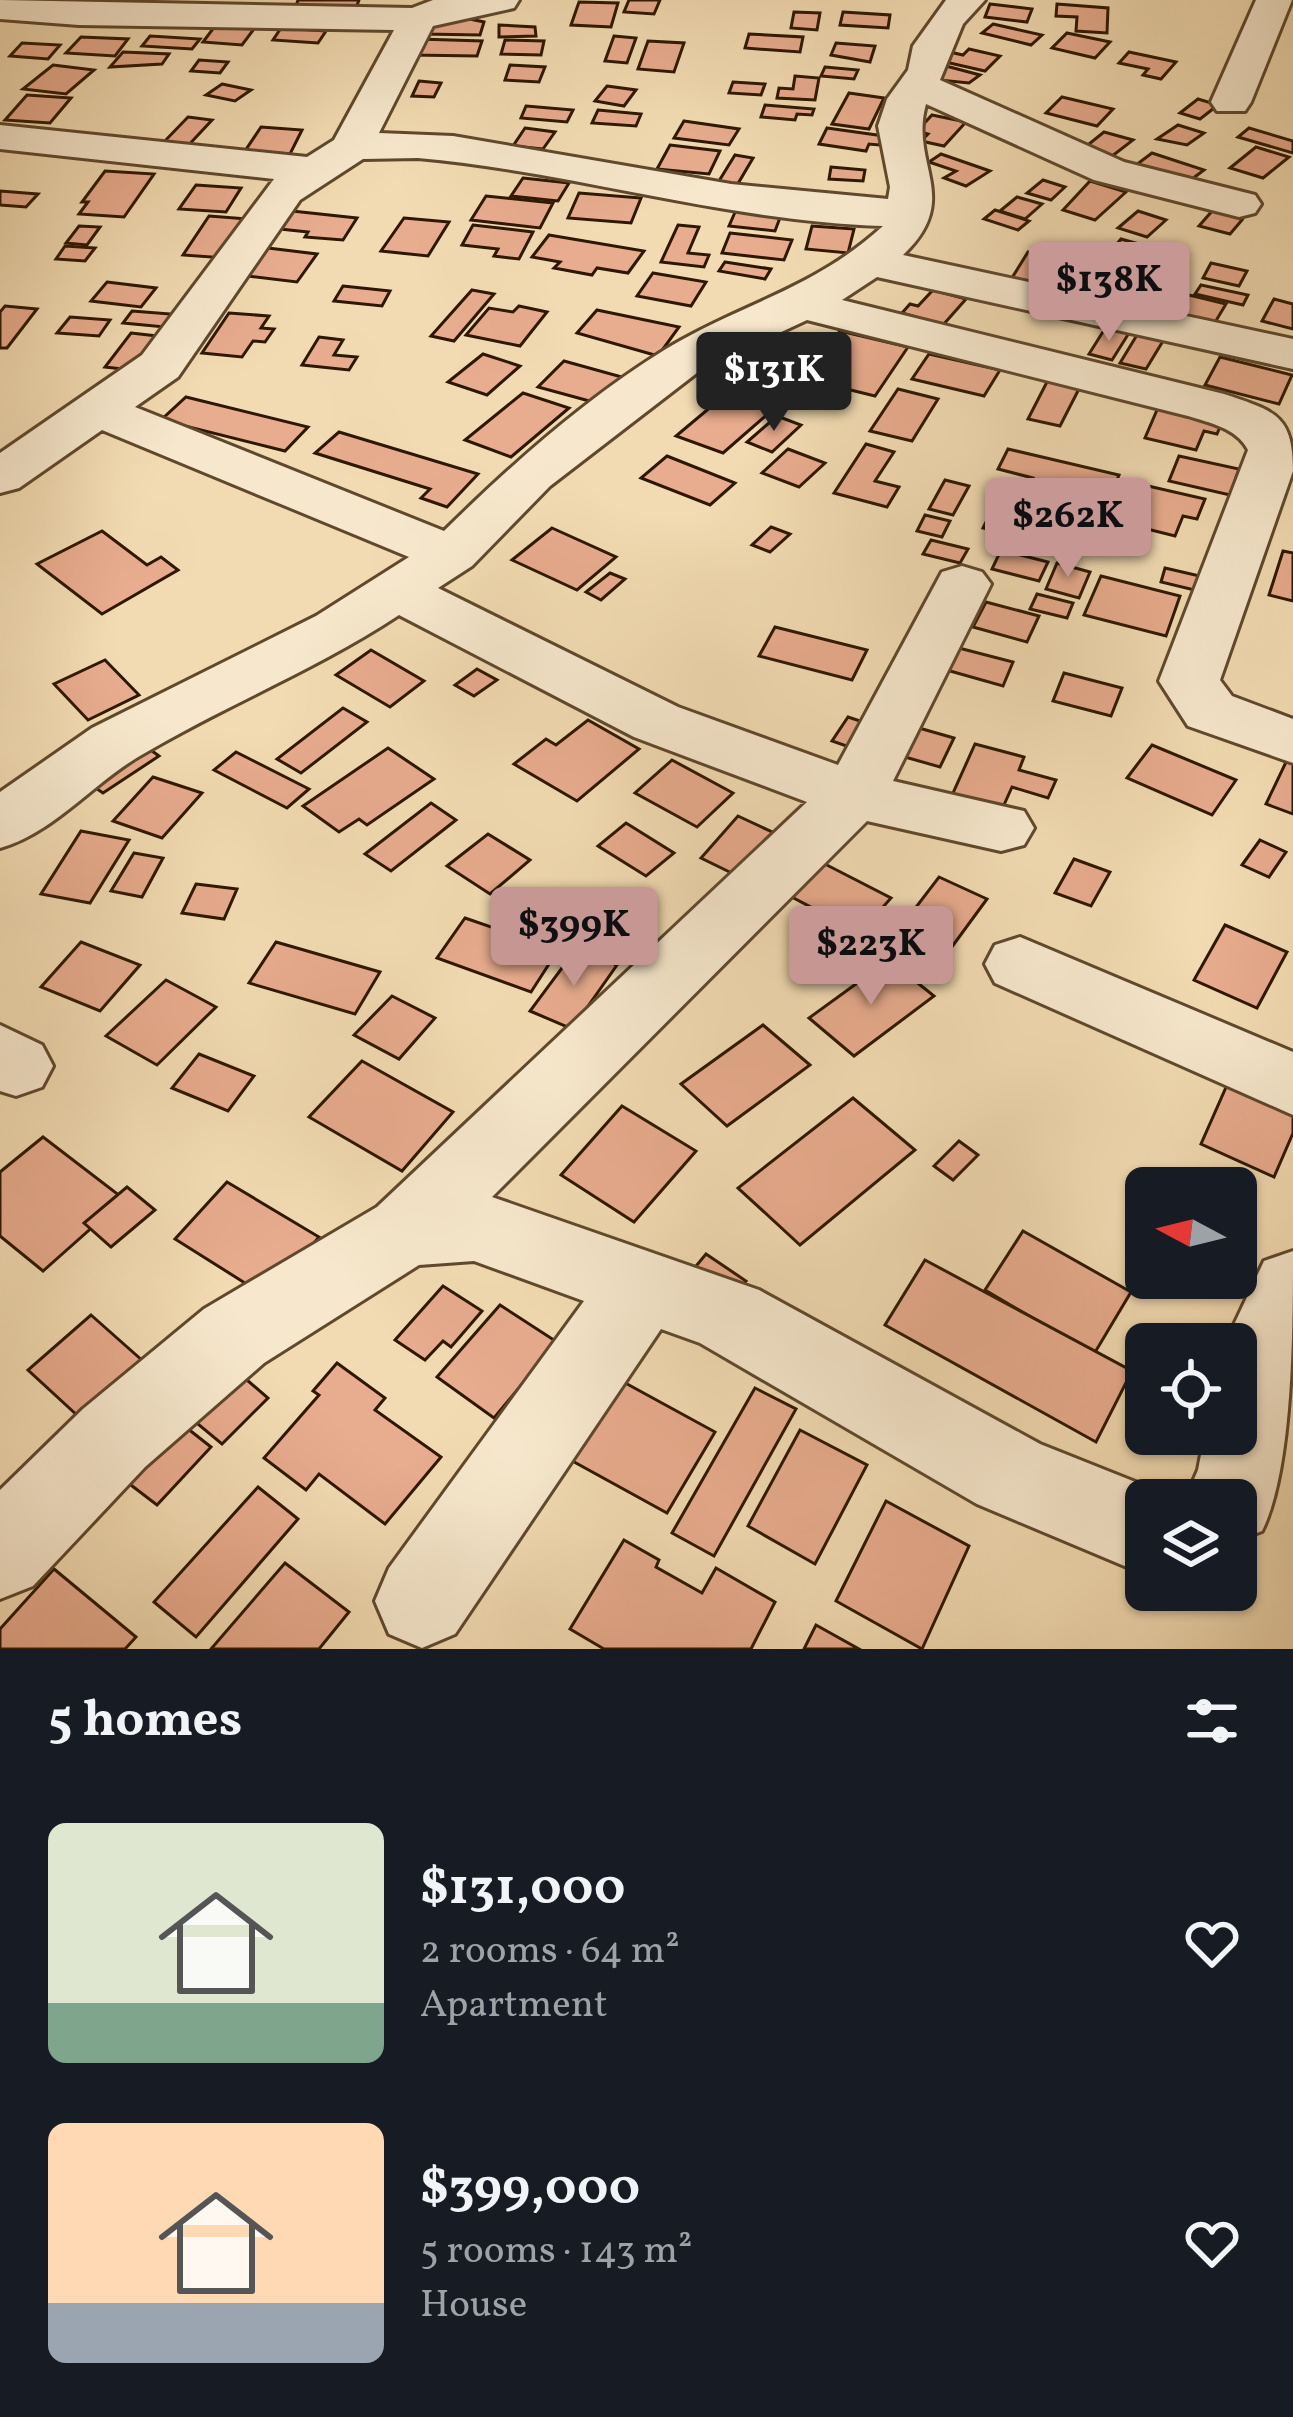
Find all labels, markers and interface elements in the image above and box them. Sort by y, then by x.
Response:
pin: $138K [1025,242,1193,344]
text: $138K [1056,254,1162,308]
pin: $131K [690,332,858,434]
text: $131K [723,344,825,398]
pin: $262K [984,478,1152,580]
text: $262K [1012,490,1124,544]
pin: $399K [490,887,658,989]
text: $399K [518,899,630,953]
pin: $223K [787,906,955,1008]
text: $223K [816,918,926,972]
north arrow [1125,1167,1257,1299]
map controls [1125,1167,1257,1611]
button: locate [1125,1323,1257,1455]
button: layers [1125,1479,1257,1611]
text: 5 homes [48,1686,242,1757]
icon: filters [1179,1688,1245,1754]
text: $131,000 [420,1854,625,1925]
icon: home [144,1871,288,2015]
icon: heart [1179,1910,1245,1976]
text: 2 rooms · 64 m² [420,1925,680,1979]
text: Apartment [420,1979,608,2033]
text: $399,000 [420,2154,640,2225]
icon: home [144,2171,288,2315]
icon: heart [1179,2210,1245,2276]
text: 5 rooms · 143 m² [420,2225,692,2279]
text: House [420,2279,527,2333]

